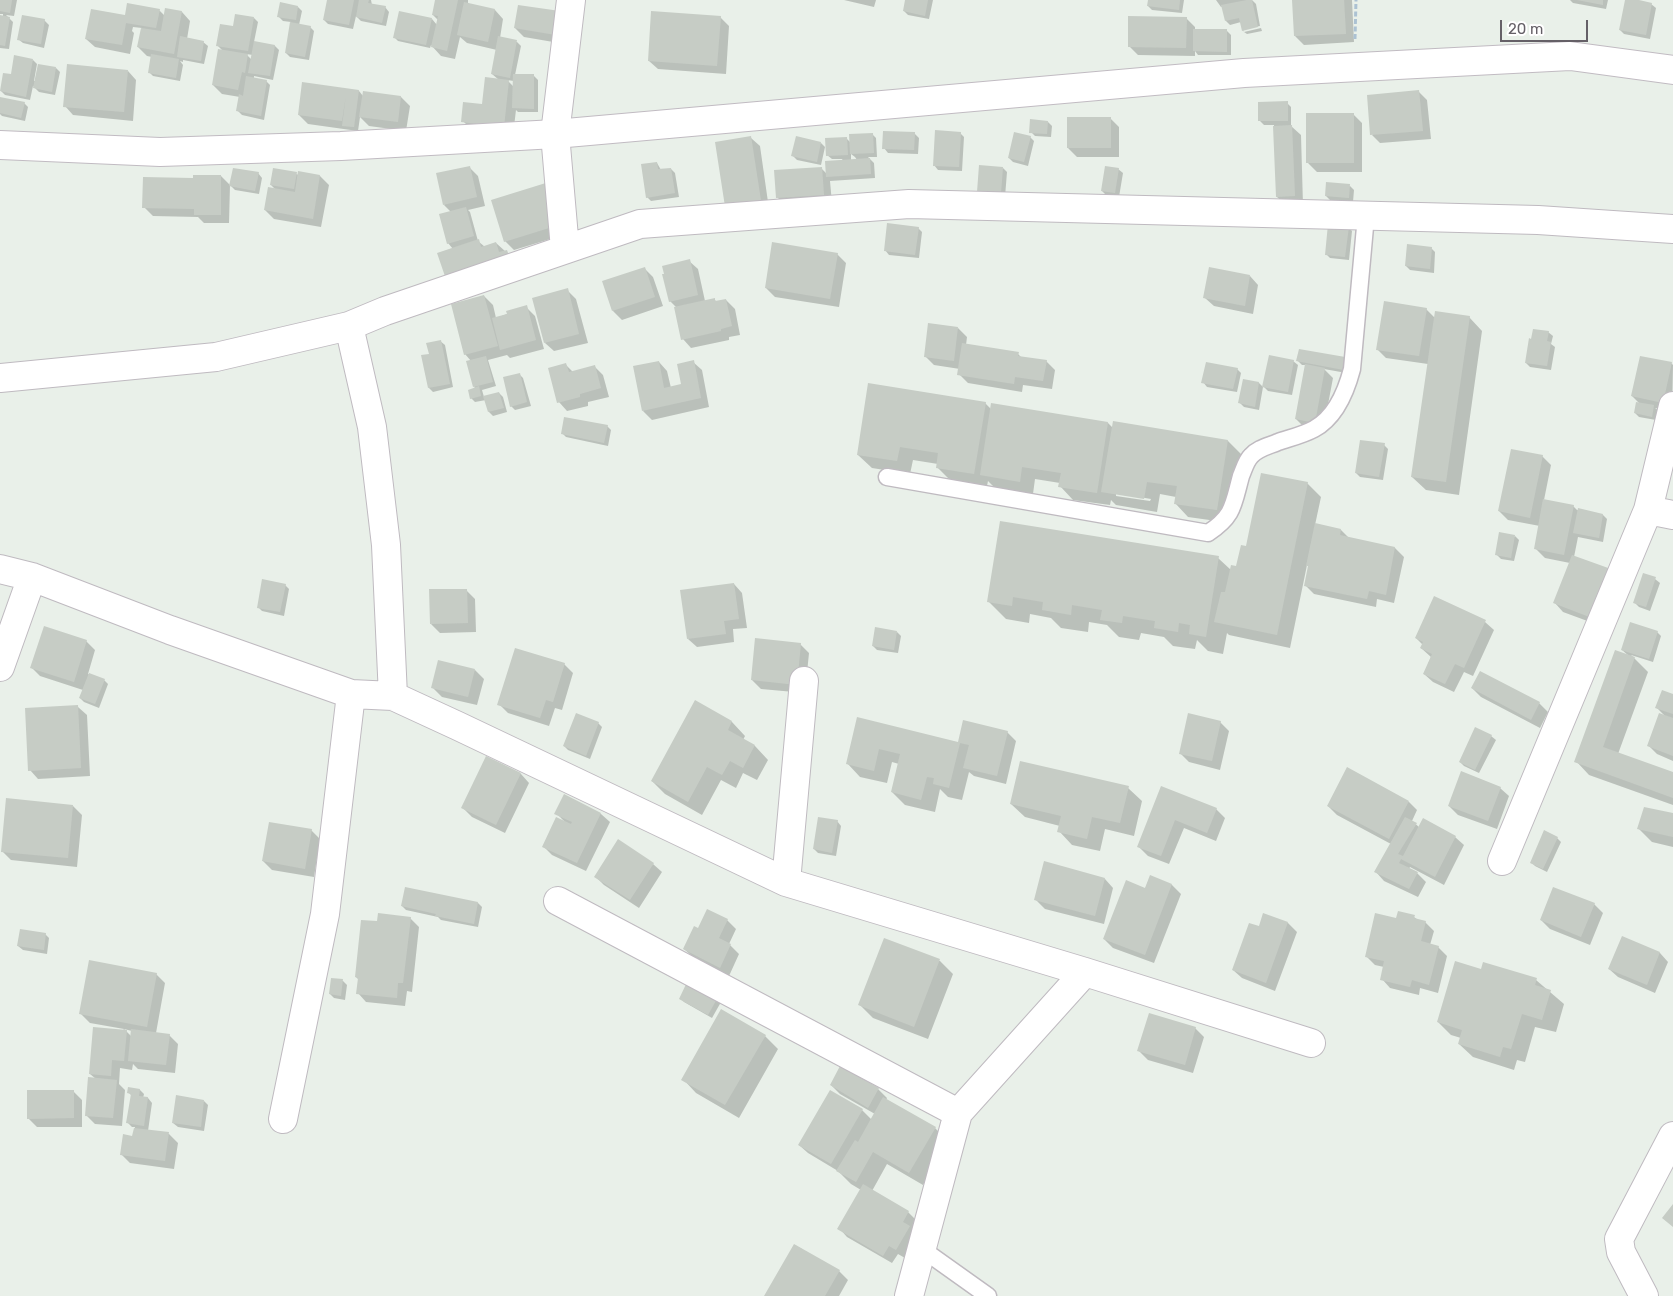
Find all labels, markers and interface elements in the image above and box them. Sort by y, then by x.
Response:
scale bar [1503,10,1590,42]
text: 20 m [1508,20,1543,38]

